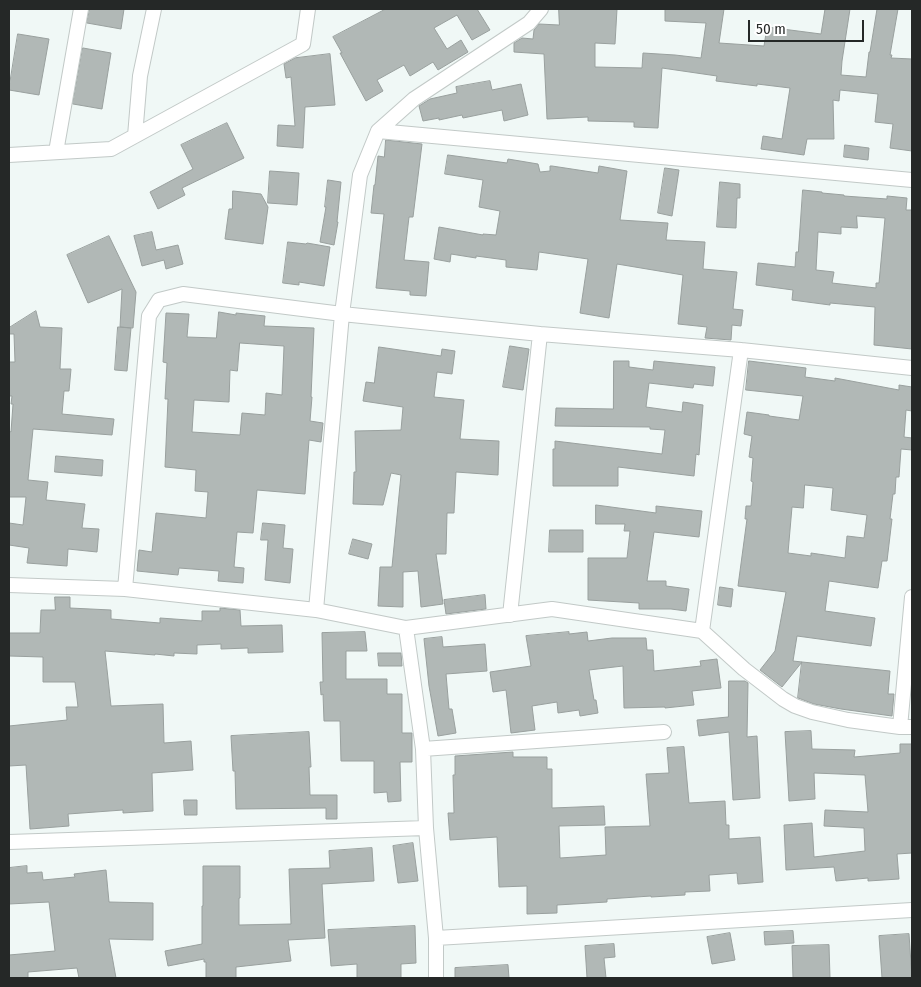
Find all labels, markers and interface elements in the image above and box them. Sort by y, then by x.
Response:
scale bar [751,10,867,42]
text: 50 m [756,20,786,38]

